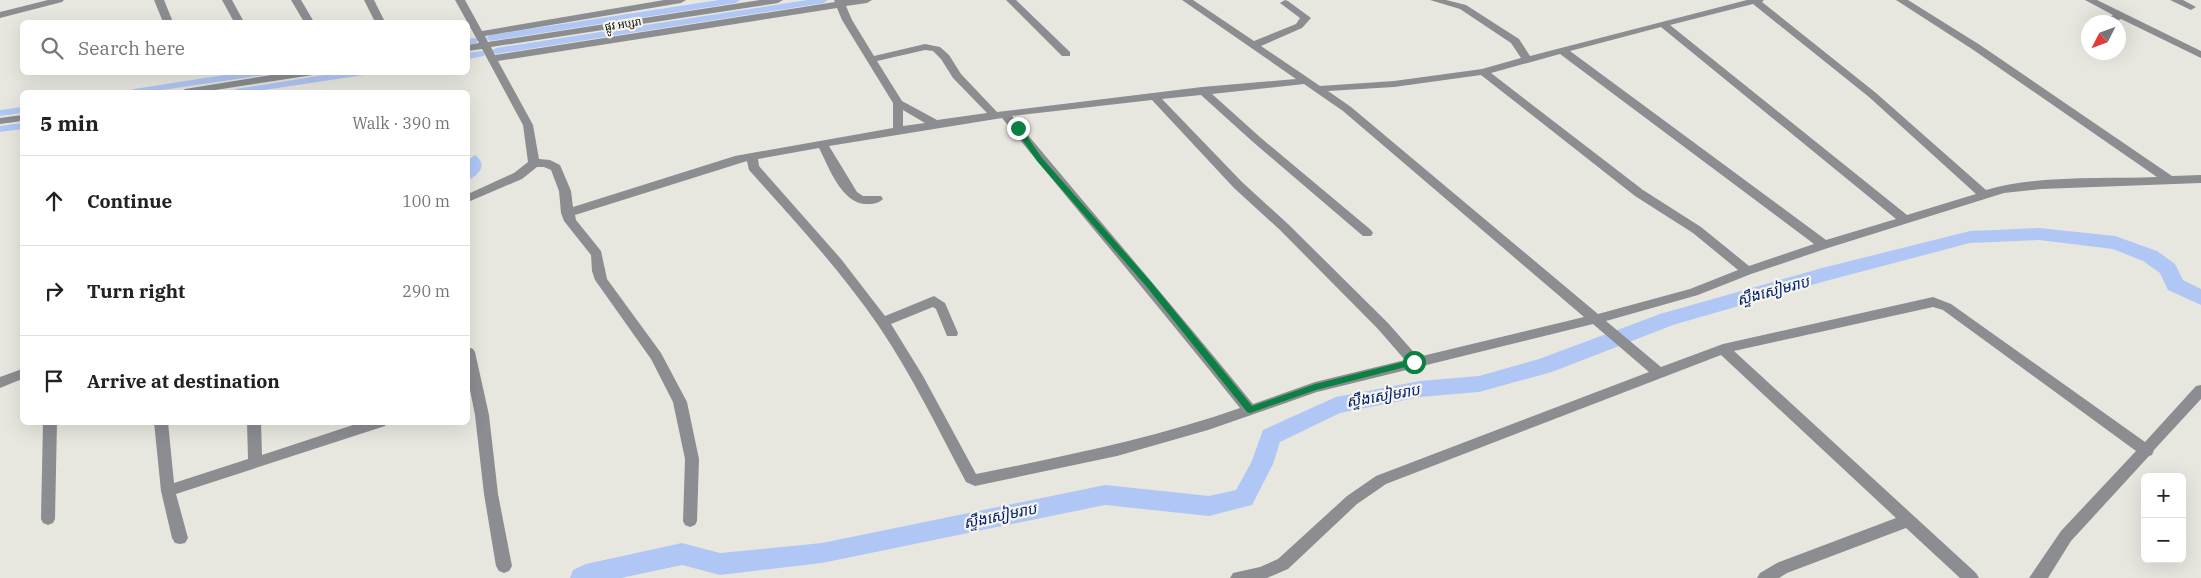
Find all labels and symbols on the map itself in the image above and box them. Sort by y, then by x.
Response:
street label: ផ្លូវ អប្សរា [604,14,643,37]
north arrow [2081,15,2126,60]
route end [1007,117,1030,140]
water label: ស្ទឹងសៀមរាប [1735,271,1813,310]
route start [1403,351,1426,374]
water label: ស្ទឹងសៀមរាប [1345,379,1423,412]
water label: ស្ទឹងសៀមរាប [962,498,1040,533]

